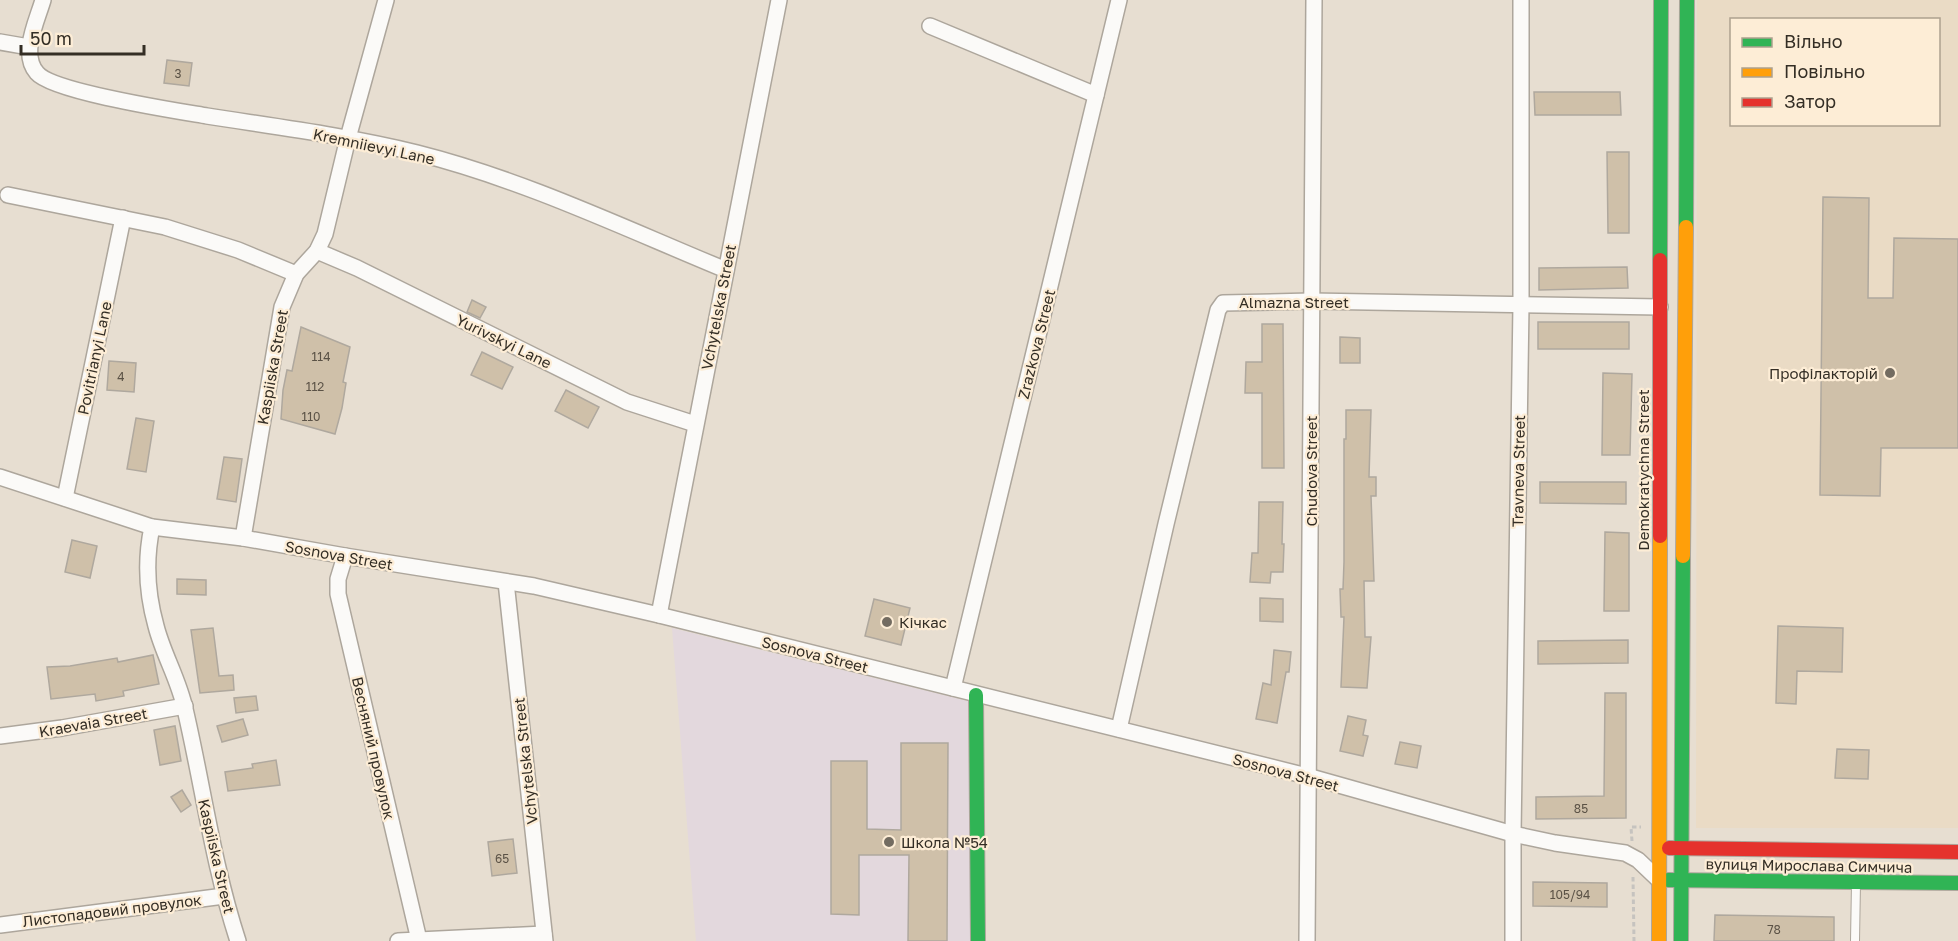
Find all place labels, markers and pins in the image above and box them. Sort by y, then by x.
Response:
place label: Профілакторій [1769,364,1878,382]
marker: Профілакторій [1883,366,1897,380]
place label: Кічкас [899,613,947,631]
marker: Кічкас [880,615,894,629]
place label: Школа №54 [901,833,988,851]
marker: Школа №54 [882,835,896,849]

